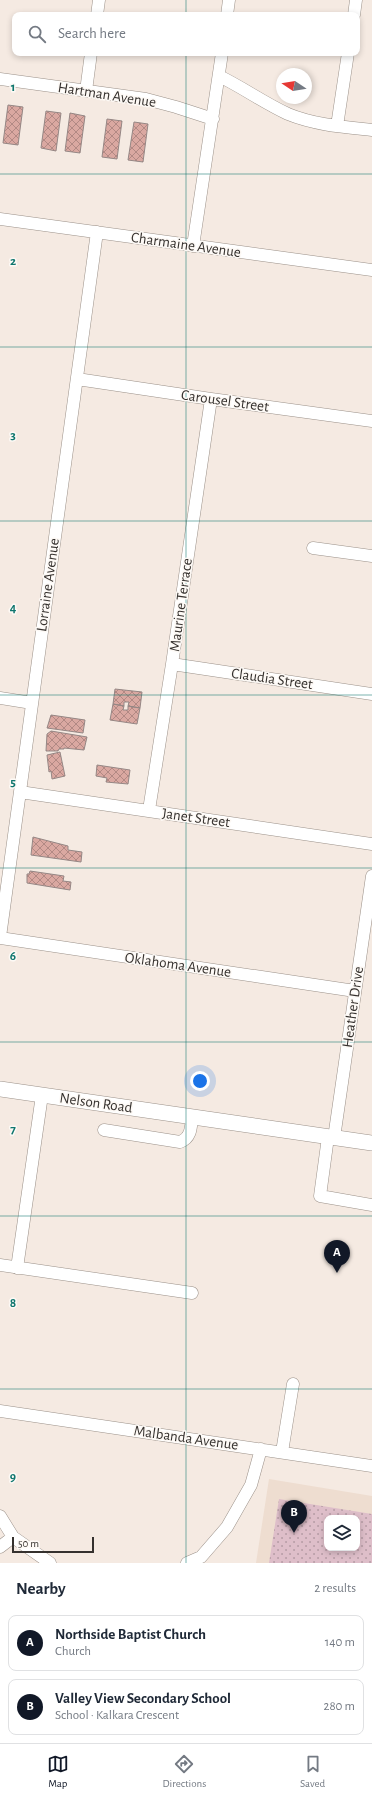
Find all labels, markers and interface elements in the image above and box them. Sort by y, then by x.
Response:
search box [12,12,360,56]
icon: search [26,23,48,45]
text: Search here [58,26,126,41]
north arrow [276,68,312,104]
street label: Hartman Avenue [57,80,157,110]
text: 1 [11,81,15,94]
street label: Charmaine Avenue [130,230,242,260]
text: 2 [10,255,16,268]
street label: Carousel Street [180,387,270,415]
text: 3 [10,429,16,442]
street label: Lorraine Avenue [34,537,62,633]
street label: Maurine Terrace [167,557,195,653]
text: 4 [10,602,17,615]
street label: Claudia Street [230,666,314,692]
text: 5 [10,776,16,789]
street label: Janet Street [161,806,231,830]
text: 6 [10,950,16,963]
street label: Oklahoma Avenue [124,950,232,980]
street label: Heather Drive [340,965,366,1049]
your location [190,1071,210,1091]
street label: Nelson Road [59,1090,134,1116]
text: 7 [10,1123,16,1136]
pin: A [324,1240,350,1273]
text: 8 [10,1297,16,1310]
street label: Malbanda Avenue [133,1423,239,1453]
text: 9 [10,1471,16,1484]
pin: B [281,1500,307,1533]
map controls [324,1515,360,1551]
button: layers [324,1515,360,1551]
scale bar [12,1535,94,1554]
text: 50 m [18,1538,39,1549]
text: Nearby [16,1580,66,1597]
text: 2 results [314,1582,356,1595]
text: Northside Baptist Church [55,1627,206,1642]
text: A [26,1636,34,1649]
text: 140 m [325,1636,355,1649]
text: Church [55,1645,91,1658]
text: Valley View Secondary School [55,1691,231,1706]
text: B [26,1700,34,1713]
text: 280 m [324,1700,355,1713]
text: School · Kalkara Crescent [55,1709,179,1722]
tab: Map [47,1753,69,1790]
tab: Directions [162,1753,206,1790]
tab: Saved [300,1753,325,1790]

